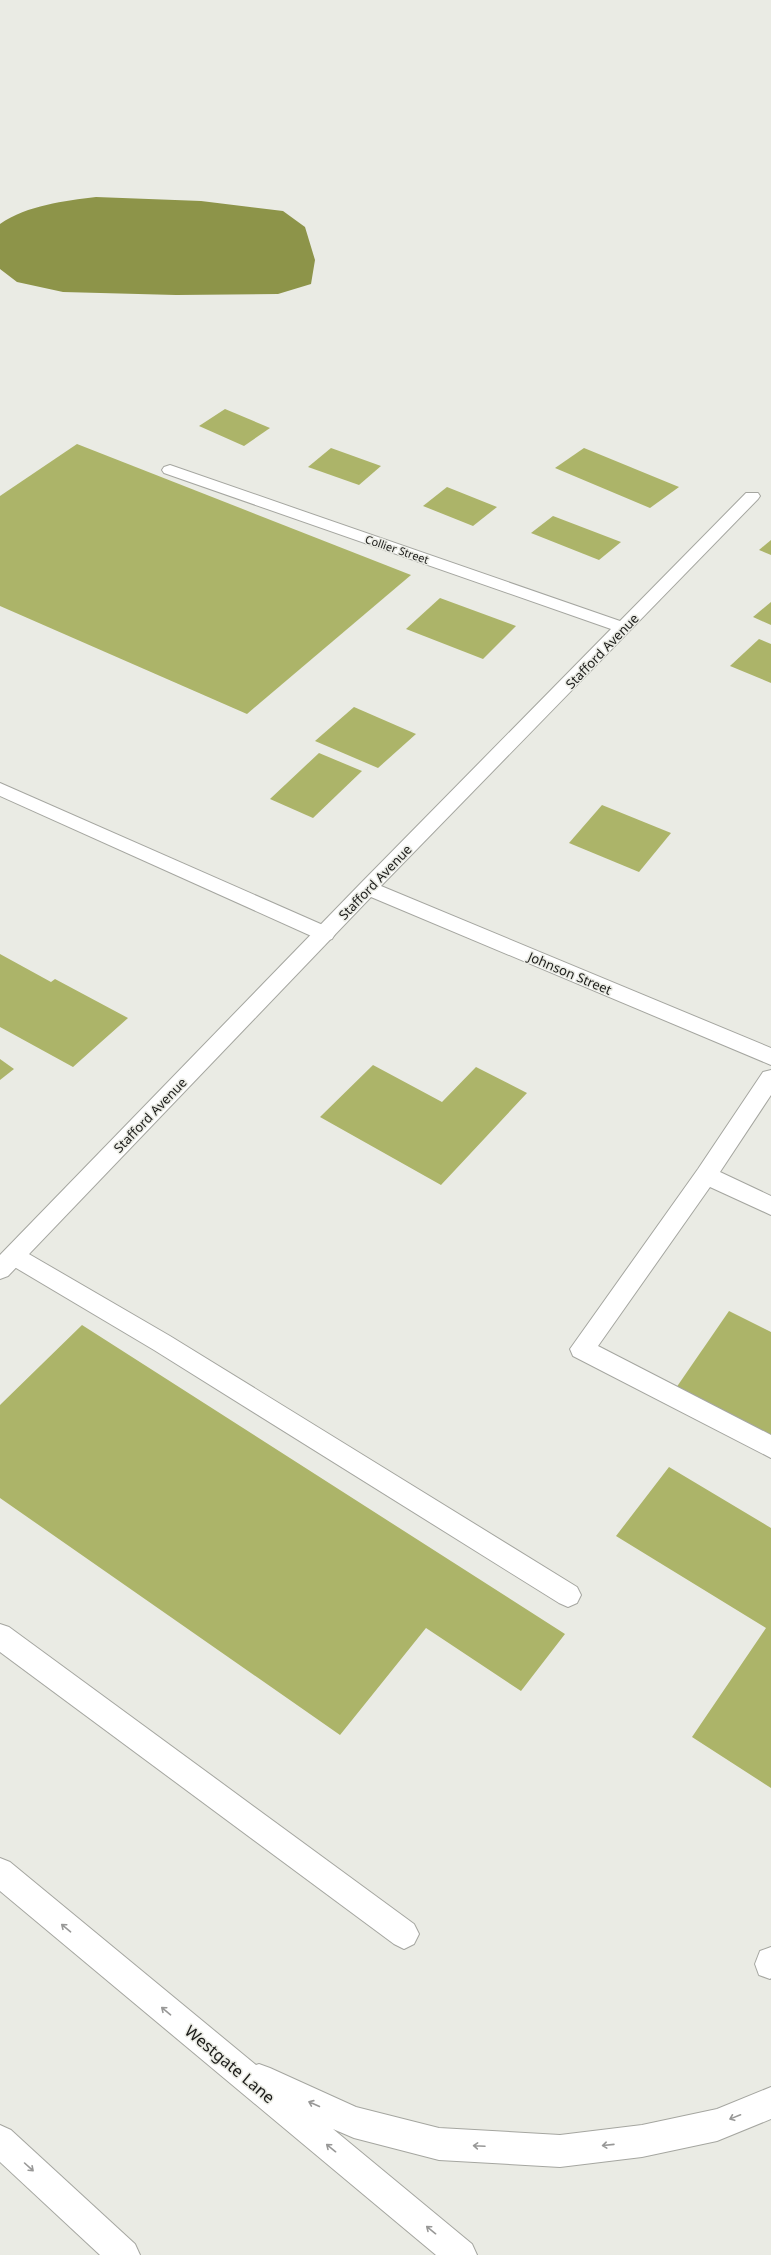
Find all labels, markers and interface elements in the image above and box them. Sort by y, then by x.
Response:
street label: Collier Street [363,531,431,567]
street label: Stafford Avenue [561,609,643,693]
street label: Stafford Avenue [334,840,416,924]
street label: Johnson Street [524,946,615,999]
street label: Stafford Avenue [109,1073,191,1157]
one-way arrow [61,1923,72,1932]
one-way arrow [161,2007,171,2016]
street label: Westgate Lane [180,2020,280,2108]
one-way arrow [308,2099,320,2107]
one-way arrow [729,2114,741,2122]
one-way arrow [602,2141,615,2149]
one-way arrow [473,2142,486,2149]
one-way arrow [325,2143,336,2152]
one-way arrow [24,2163,34,2172]
one-way arrow [426,2226,437,2235]

